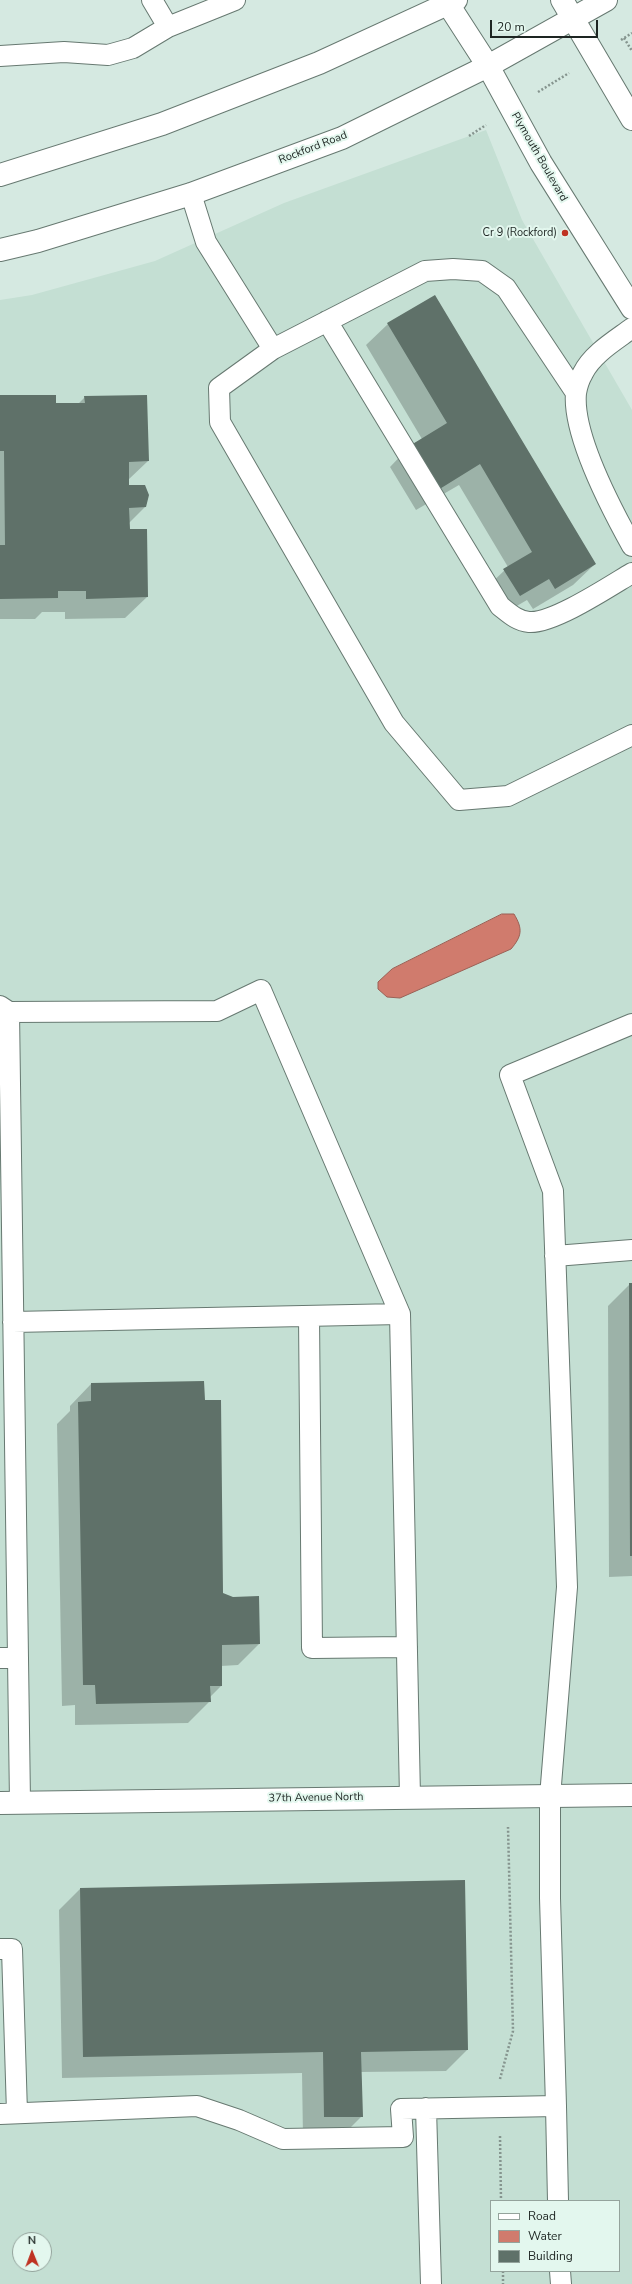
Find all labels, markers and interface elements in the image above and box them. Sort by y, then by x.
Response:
scale bar [492,12,600,38]
text: 20 m [497,19,525,35]
street label: Plymouth Boulevard [508,110,570,204]
street label: Rockford Road [277,129,349,167]
place label: Cr 9 (Rockford) [483,226,557,240]
marker: Cr 9 (Rockford) [560,228,570,238]
street label: 37th Avenue North [268,1791,364,1805]
legend [490,2200,620,2272]
text: Road [528,2208,556,2224]
text: Water [528,2228,562,2244]
north arrow [12,2232,52,2272]
text: N [28,2233,36,2248]
text: Building [528,2248,573,2264]

